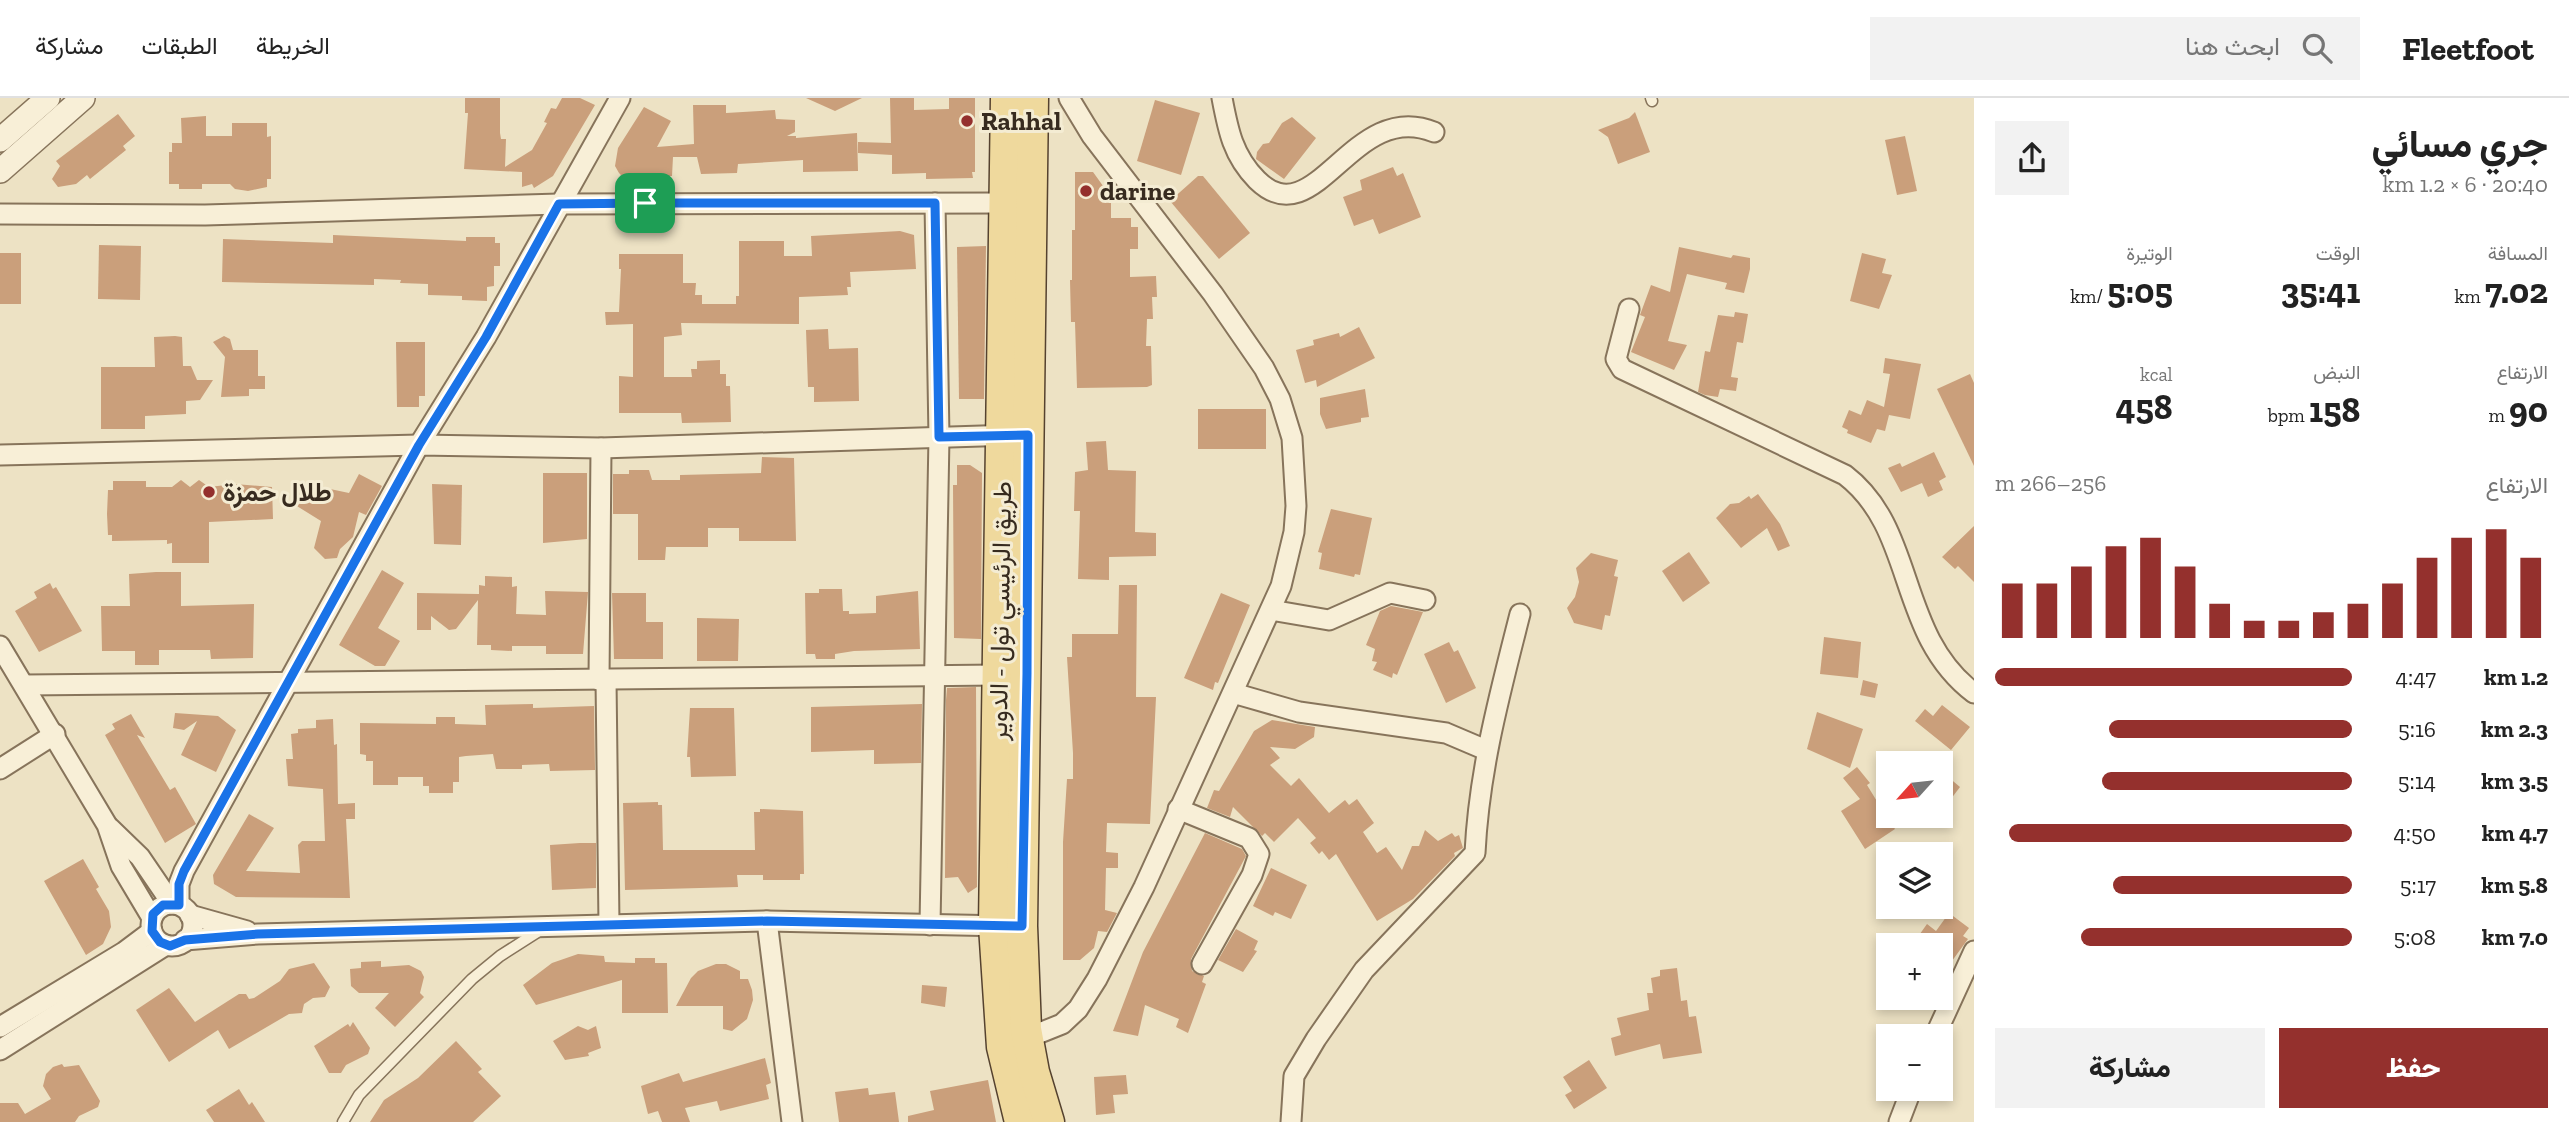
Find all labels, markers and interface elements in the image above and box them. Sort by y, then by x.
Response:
search box [1870,17,2360,80]
icon: search [2298,29,2336,67]
text: Fleetfoot [2402,29,2534,68]
text: ابحث هنا [2185,30,2280,62]
text: مشاركة [35,31,103,60]
text: الطبقات [141,31,218,60]
text: الخريطة [256,31,330,60]
place label: Rahhal [981,105,1062,137]
marker: Rahhal [959,113,975,129]
button: share [1995,121,2069,195]
text: جري مسائي [2372,121,2548,167]
text: 20:40 · 6 × 1.2 km [2382,170,2548,198]
pin [615,173,675,233]
place label: darine [1100,175,1176,207]
marker: darine [1078,183,1094,199]
icon: arrive [626,184,664,222]
text: الوتيرة [2126,242,2173,265]
text: الوقت [2316,242,2360,265]
text: المسافة [2488,242,2548,265]
text: 5:05 [2107,270,2173,312]
text: 35:41 [2281,270,2360,312]
text: 7.02 [2485,270,2548,312]
text: /km [2070,285,2107,308]
text: km [2454,285,2485,308]
text: النبض [2313,361,2360,384]
text: الارتفاع [2496,361,2548,384]
text: kcal [2140,363,2173,386]
text: 458 [2116,386,2173,428]
text: 158 [2309,389,2360,431]
text: 90 [2509,389,2548,431]
text: bpm [2268,404,2309,427]
text: m [2488,404,2509,427]
text: 256–266 m [1995,469,2107,497]
text: الارتفاع [2486,471,2548,499]
place label: طلال حمزة [223,476,332,508]
street label: طريق الرئيسي تول - الدوير [982,481,1023,742]
marker: طلال حمزة [201,484,217,500]
text: 4:47 [2396,663,2436,691]
text: 1.2 km [2484,663,2548,691]
text: 5:16 [2398,715,2436,743]
text: 2.3 km [2481,715,2548,743]
north arrow [1876,751,1953,828]
map controls [1876,751,1953,1101]
text: 5:14 [2398,767,2436,795]
text: 3.5 km [2481,767,2548,795]
text: 4:50 [2393,819,2436,847]
text: 4.7 km [2482,819,2548,847]
button: layers [1876,842,1953,919]
text: 5:17 [2400,871,2436,899]
text: 5.8 km [2481,871,2548,899]
text: 5:08 [2393,923,2436,951]
text: 7.0 km [2482,923,2548,951]
button: + [1876,933,1953,1010]
button: − [1876,1024,1953,1101]
button: مشاركة [1995,1028,2265,1108]
button: حفظ [2279,1028,2548,1108]

